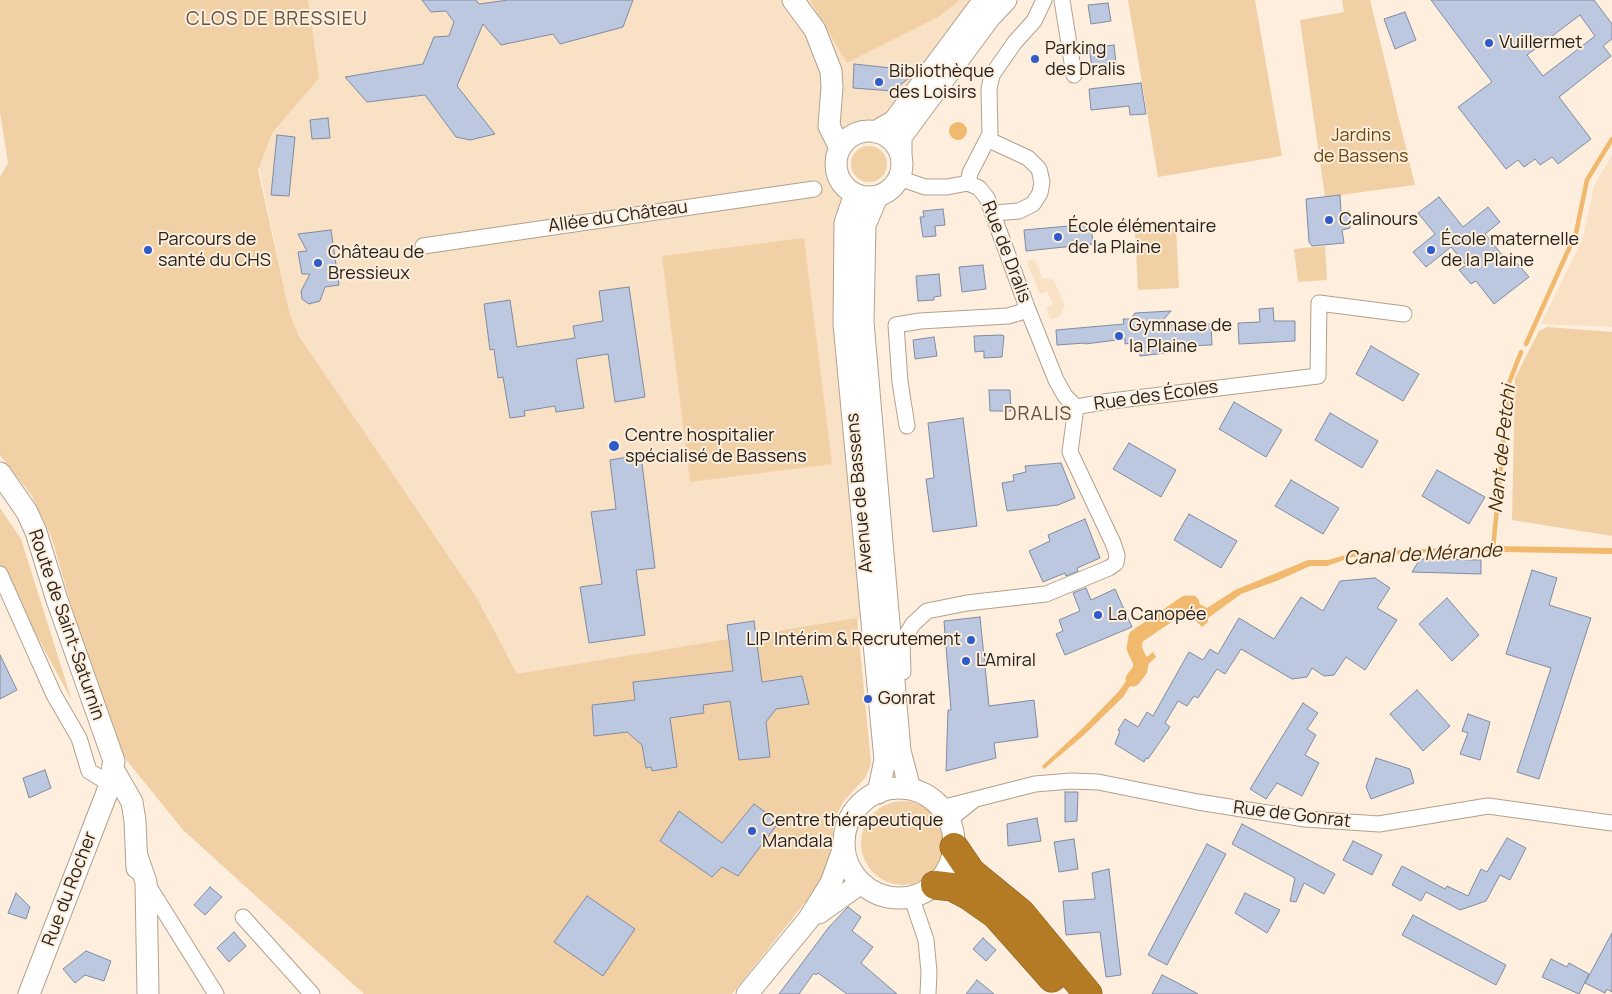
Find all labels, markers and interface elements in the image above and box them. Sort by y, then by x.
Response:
district label: CLOS DE BRESSIEU [184,9,370,31]
place label: Vuillermet [1499,32,1583,54]
marker: Vuillermet [1483,37,1495,49]
place label: Parking des Dralis [1045,38,1125,80]
marker: Parking des Dralis [1029,53,1041,65]
place label: Bibliothèque des Loisirs [889,61,994,104]
marker: Bibliothèque des Loisirs [873,76,885,88]
park label: Jardins de Bassens [1313,125,1409,168]
street label: Allée du Château [547,197,689,237]
street label: Rue de Dralis [977,198,1035,306]
place label: Calinours [1339,209,1418,231]
marker: Calinours [1323,214,1335,226]
place label: École élémentaire de la Plaine [1068,216,1216,258]
place label: Parcours de santé du CHS [158,229,271,272]
place label: École maternelle de la Plaine [1441,229,1579,272]
marker: École élémentaire de la Plaine [1052,231,1064,243]
place label: Château de Bressieux [328,242,424,284]
marker: Parcours de santé du CHS [142,244,154,256]
marker: École maternelle de la Plaine [1425,244,1437,256]
marker: Château de Bressieux [312,257,324,269]
place label: Gymnase de la Plaine [1129,315,1232,358]
marker: Gymnase de la Plaine [1113,330,1125,342]
street label: Rue des Écoles [1093,377,1219,415]
water label: Nant de Petchi [1485,384,1521,514]
district label: DRALIS [1003,404,1073,426]
street label: Avenue de Bassens [842,412,878,574]
place label: Centre hospitalier spécialisé de Bassens [625,425,807,468]
marker: Centre hospitalier spécialisé de Bassens [607,439,621,453]
street label: Route de Saint-Saturnin [23,527,109,723]
water label: Canal de Mérande [1343,539,1503,571]
place label: La Canopée [1108,604,1207,626]
marker: La Canopée [1092,609,1104,621]
place label: LIP Intérim & Recrutement [746,629,961,651]
marker: LIP Intérim & Recrutement [965,634,977,646]
place label: L'Amiral [976,650,1036,672]
marker: L'Amiral [960,655,972,667]
place label: Gonrat [878,688,935,710]
marker: Gonrat [862,693,874,705]
street label: Rue de Gonrat [1232,797,1352,833]
place label: Centre thérapeutique Mandala [762,810,943,852]
marker: Centre thérapeutique Mandala [746,825,758,837]
street label: Rue du Rocher [38,829,102,949]

